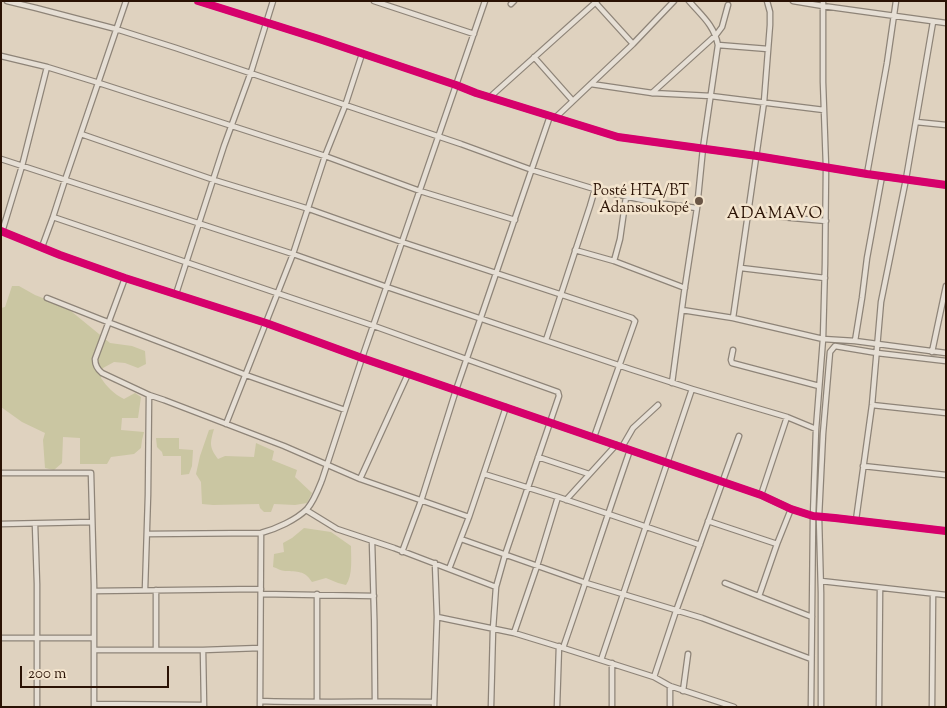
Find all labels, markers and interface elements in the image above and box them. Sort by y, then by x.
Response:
place label: Posté HTA/BT Adansoukopé [593,183,689,218]
marker: Posté HTA/BT Adansoukopé [693,195,705,207]
district label: ADAMAVO [726,205,824,225]
scale bar [22,656,171,688]
text: 200 m [28,664,67,685]

